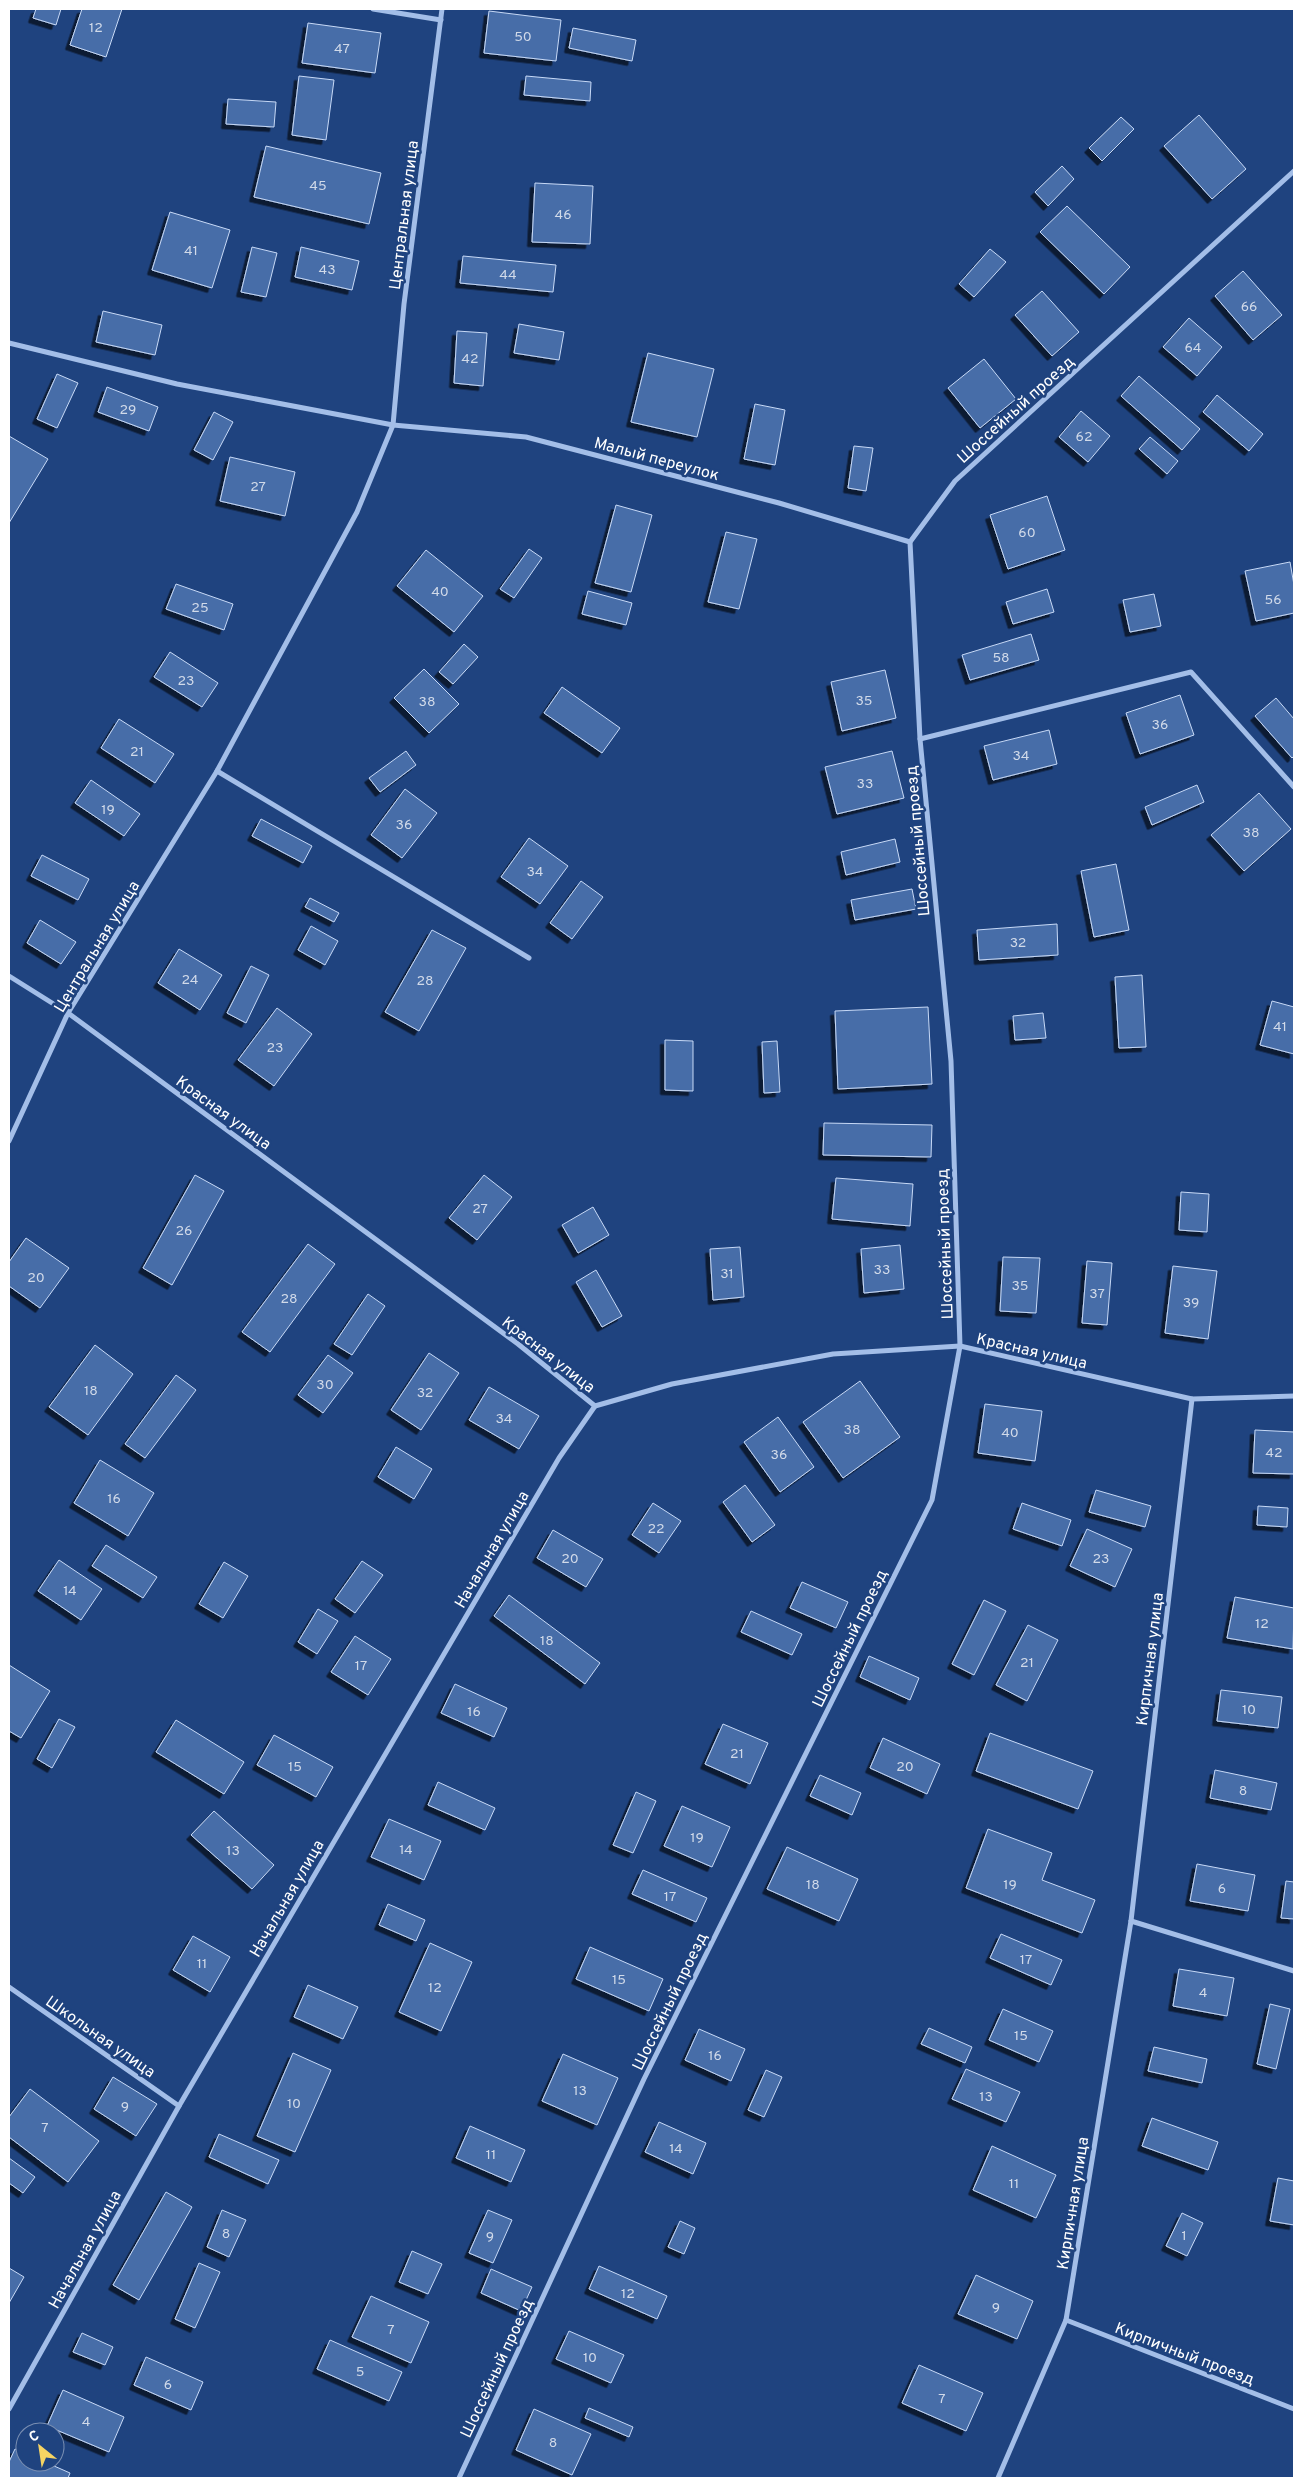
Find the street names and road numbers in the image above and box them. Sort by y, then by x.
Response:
street label: Центральная улица [386,140,424,291]
street label: Шоссейный проезд [954,353,1079,468]
street label: Малый переулок [592,434,721,486]
street label: Шоссейный проезд [902,765,936,917]
street label: Центральная улица [50,878,145,1017]
street label: Красная улица [171,1072,274,1155]
street label: Шоссейный проезд [933,1168,959,1320]
street label: Красная улица [497,1313,598,1398]
street label: Красная улица [974,1329,1089,1374]
street label: Начальная улица [451,1488,534,1612]
street label: Шоссейный проезд [809,1567,893,1711]
street label: Кирпичная улица [1133,1591,1169,1727]
street label: Начальная улица [246,1837,329,1961]
street label: Шоссейный проезд [629,1930,713,2074]
street label: Школьная улица [41,1992,159,2083]
street label: Кирпичная улица [1054,2136,1094,2271]
street label: Начальная улица [45,2187,127,2313]
street label: Шоссейный проезд [457,2296,539,2442]
street label: Кирпичный проезд [1112,2319,1257,2391]

